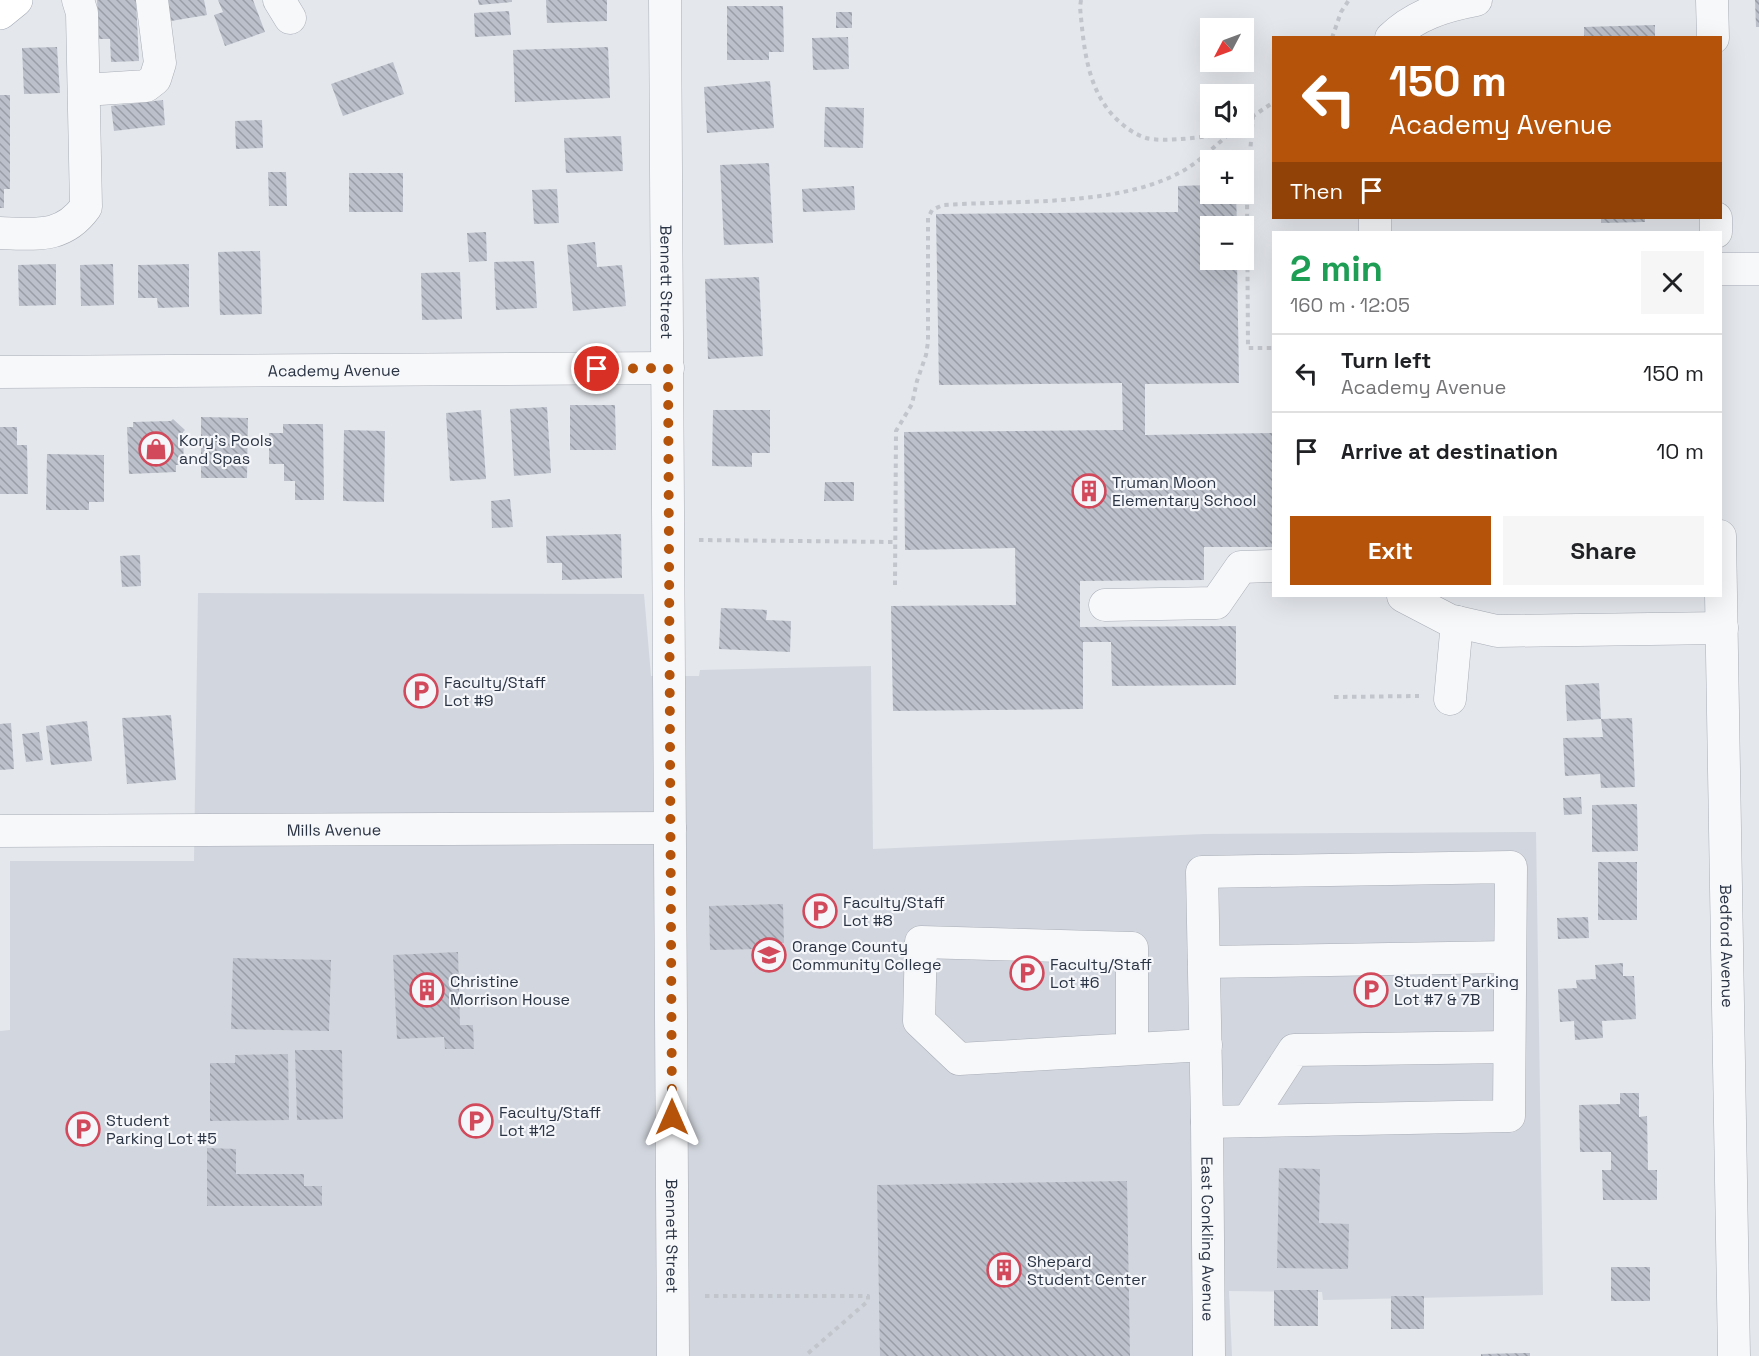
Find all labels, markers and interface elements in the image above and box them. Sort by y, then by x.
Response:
north arrow [1200,18,1254,72]
map controls [1200,18,1254,270]
text: 150 m [1389,55,1507,108]
icon: left [1290,60,1368,138]
button: sound [1200,84,1254,138]
text: Academy Avenue [1389,107,1612,142]
button: + [1200,150,1254,204]
icon: arrive [1355,174,1388,207]
text: Then [1290,177,1343,205]
button: − [1200,216,1254,270]
street label: Bennett Street [656,225,678,339]
text: 2 min [1290,246,1383,292]
button: close [1641,251,1704,314]
text: 160 m · 12:05 [1290,292,1410,318]
pin [571,343,622,394]
text: Turn left [1341,346,1431,374]
icon: arrive [580,352,613,385]
icon: left [1290,357,1323,390]
street label: Academy Avenue [268,359,400,381]
text: 150 m [1643,359,1704,387]
text: Academy Avenue [1341,374,1506,400]
place label: Kory's Pools and Spas [179,430,272,469]
shop icon: Kory's Pools and Spas [138,431,174,467]
icon: arrive [1290,435,1323,468]
text: Arrive at destination [1341,437,1558,465]
text: 10 m [1656,437,1704,465]
place label: Truman Moon Elementary School [1112,472,1257,511]
building icon: Truman Moon Elementary School [1071,473,1107,509]
button: Exit [1290,516,1491,585]
button: Share [1503,516,1704,585]
place label: Faculty/Staff Lot #9 [444,672,546,711]
parking icon: Faculty/Staff Lot #9 [403,673,439,709]
street label: Mills Avenue [287,819,381,840]
street label: Bedford Avenue [1715,884,1739,1008]
place label: Faculty/Staff Lot #8 [843,892,945,931]
parking icon: Faculty/Staff Lot #8 [802,893,838,929]
place label: Orange County Community College [792,936,942,975]
school or university icon: Orange County Community College [751,937,787,973]
place label: Faculty/Staff Lot #6 [1050,954,1152,993]
parking icon: Faculty/Staff Lot #6 [1009,955,1045,991]
place label: Christine Morrison House [450,971,570,1010]
place label: Student Parking Lot #7 & 7B [1394,971,1519,1010]
building icon: Christine Morrison House [409,972,445,1008]
parking icon: Student Parking Lot #7 & 7B [1353,972,1389,1008]
position arrow [640,1085,704,1149]
place label: Faculty/Staff Lot #12 [499,1102,601,1141]
parking icon: Faculty/Staff Lot #12 [458,1103,494,1139]
place label: Student Parking Lot #5 [106,1110,217,1149]
parking icon: Student Parking Lot #5 [65,1111,101,1147]
street label: East Conkling Avenue [1197,1156,1219,1322]
street label: Bennett Street [661,1179,683,1293]
place label: Shepard Student Center [1027,1251,1147,1290]
building icon: Shepard Student Center [986,1252,1022,1288]

